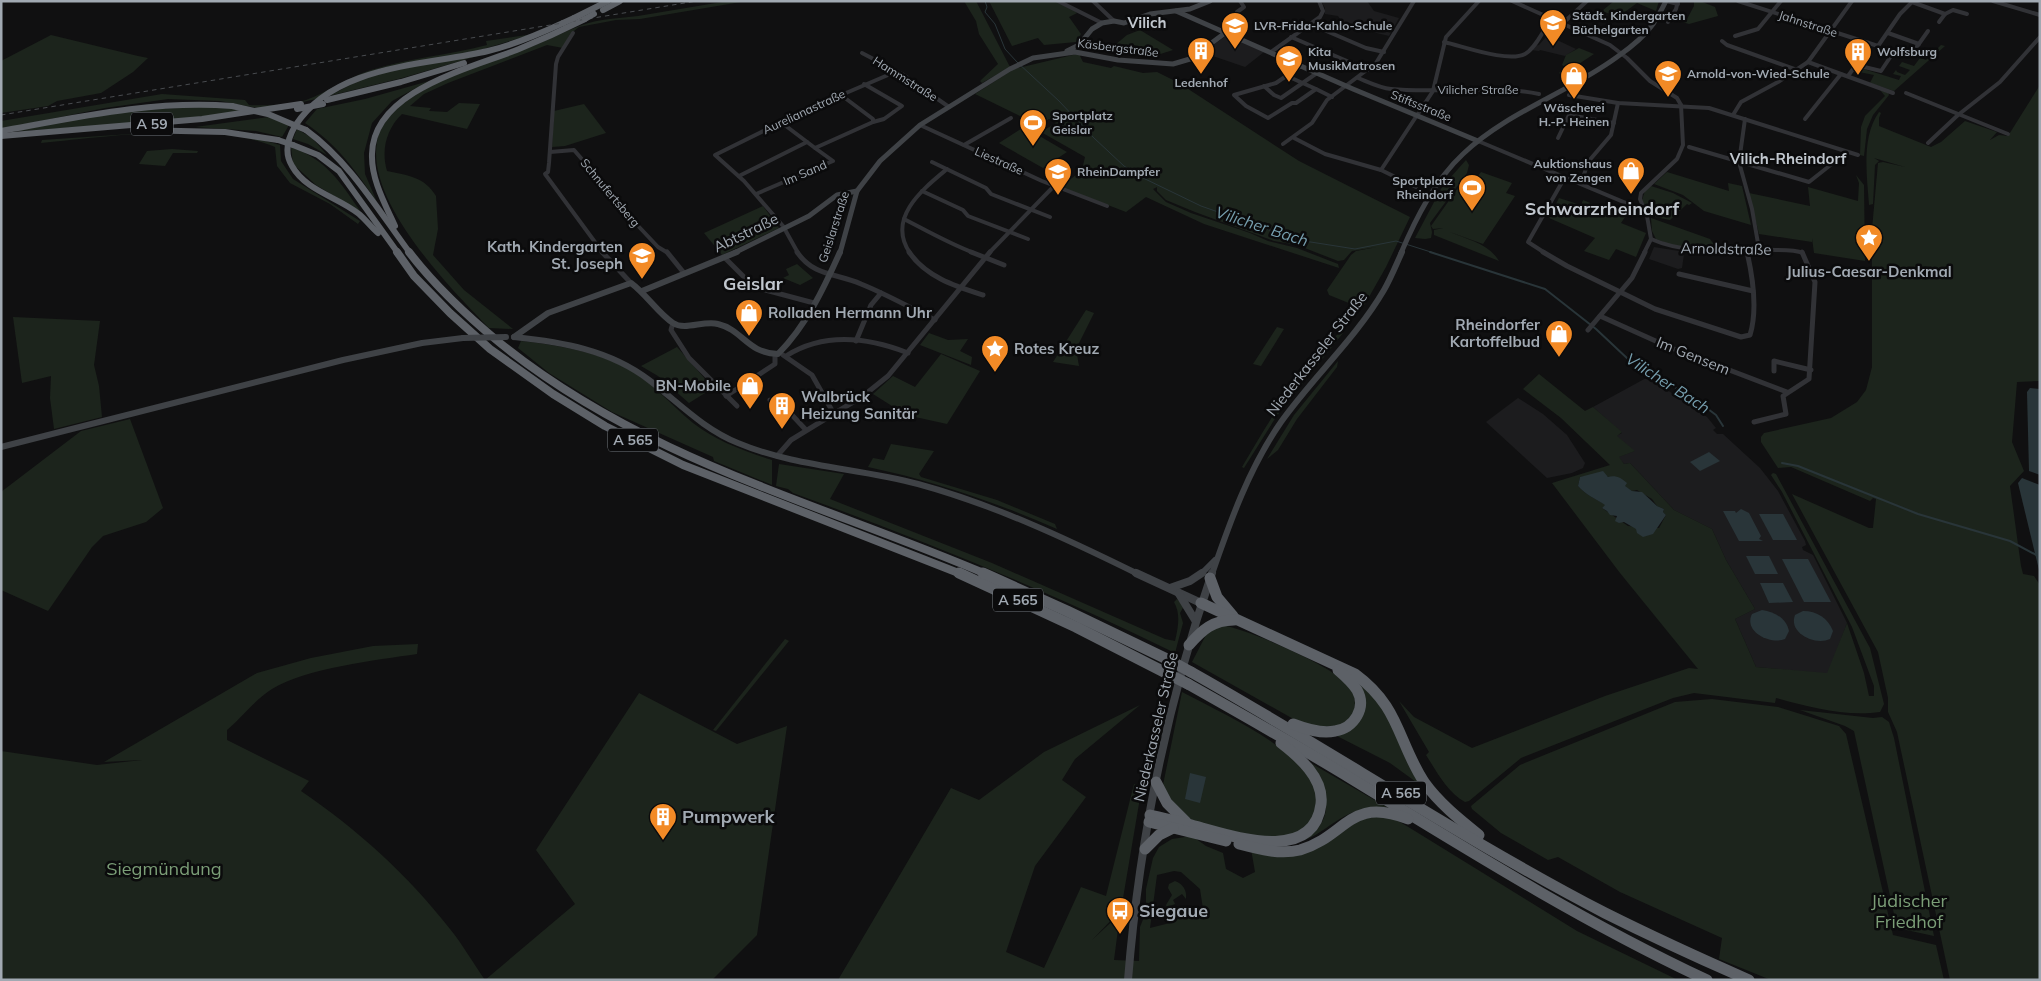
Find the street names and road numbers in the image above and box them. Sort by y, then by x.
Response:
street label: Jahnstraße [1777,7,1839,40]
street label: Käsbergstraße [1077,35,1160,60]
street label: Hammstraße [870,53,940,104]
street label: Vilicher Straße [1437,82,1519,97]
street label: Aurelianastraße [760,86,847,137]
street label: Stiftsstraße [1389,87,1454,125]
road number: A 59 [131,112,173,136]
street label: Liestraße [973,143,1026,178]
street label: Schnufertsberg [577,155,643,230]
street label: Im Sand [781,157,829,188]
street label: Geislarstraße [815,189,852,264]
street label: Abtstraße [710,209,781,256]
street label: Arnoldstraße [1680,238,1772,259]
street label: Niederkasseler Straße [1262,288,1371,420]
street label: Im Gensem [1654,332,1733,379]
road number: A 565 [608,428,658,452]
road number: A 565 [993,588,1043,612]
street label: Niederkasseler Straße [1129,650,1182,804]
road number: A 565 [1376,781,1426,804]

